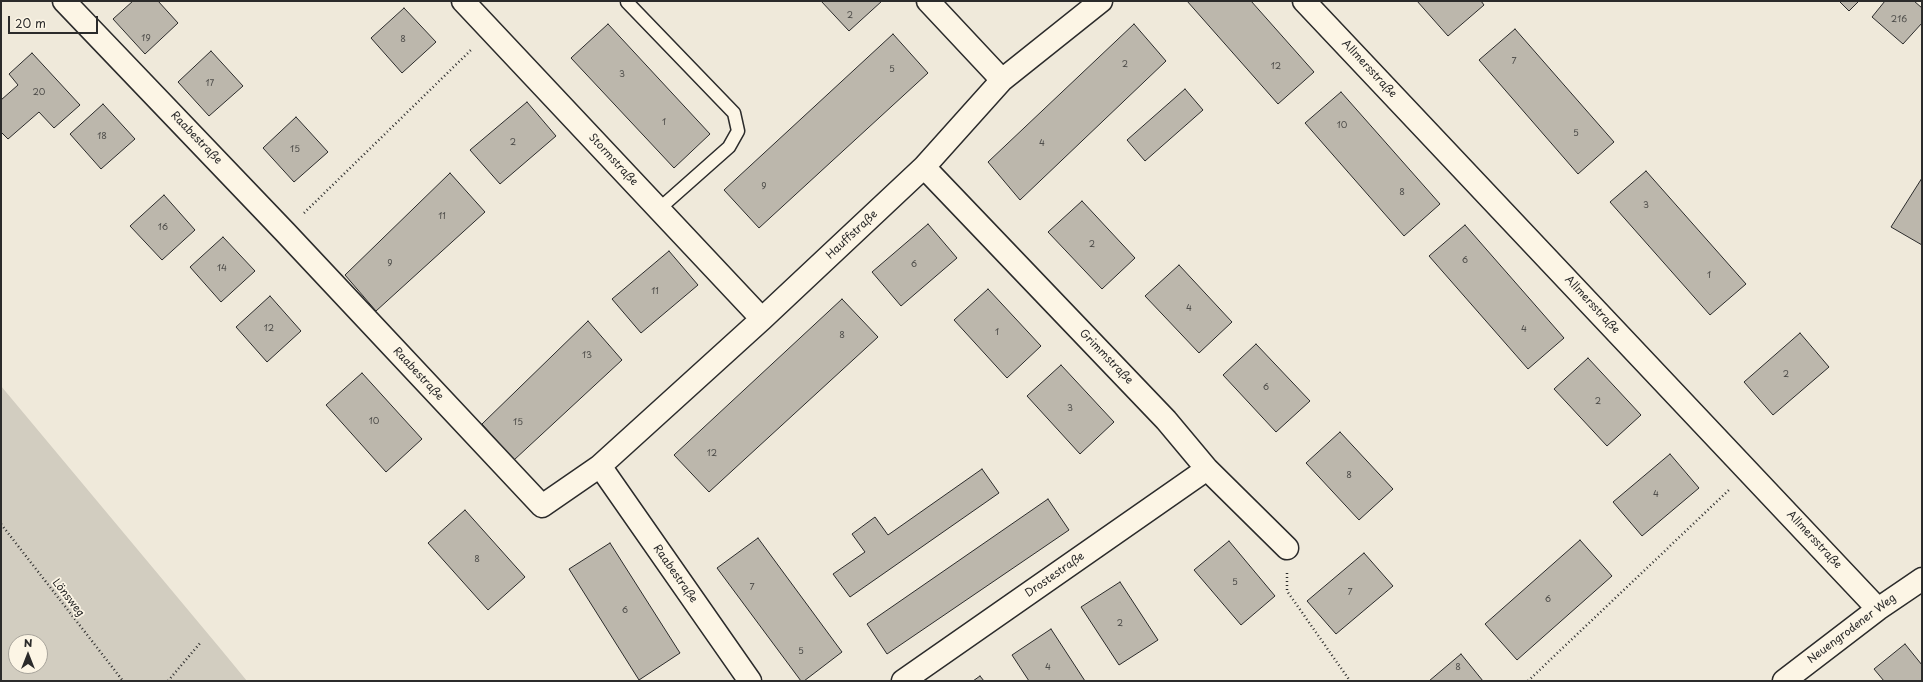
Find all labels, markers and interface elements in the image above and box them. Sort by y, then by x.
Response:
scale bar [10,8,100,34]
house number: 2 [847,11,853,21]
text: 20 m [15,14,46,32]
house number: 216 [1891,15,1907,25]
house number: 19 [141,34,151,44]
house number: 8 [400,35,406,45]
street label: Allmersstraße [1339,37,1399,101]
house number: 7 [1511,57,1517,67]
house number: 2 [1122,60,1128,70]
house number: 12 [1271,62,1281,72]
house number: 5 [889,65,895,75]
house number: 3 [619,70,625,80]
house number: 17 [206,79,214,89]
house number: 20 [33,88,45,98]
street label: Raabestraße [168,109,224,167]
house number: 1 [662,118,666,128]
house number: 10 [1337,121,1347,131]
house number: 5 [1573,129,1579,139]
street label: Stormstraße [586,131,640,189]
house number: 18 [97,132,107,142]
house number: 2 [510,138,516,148]
house number: 4 [1039,139,1045,149]
house number: 15 [290,145,300,155]
house number: 9 [761,182,767,192]
house number: 8 [1399,188,1405,198]
house number: 3 [1643,201,1649,211]
street label: Hauffstraße [824,208,880,262]
house number: 11 [438,212,446,222]
house number: 16 [158,223,168,233]
house number: 2 [1089,240,1095,250]
house number: 6 [1462,256,1468,266]
house number: 9 [387,259,393,269]
house number: 6 [911,260,917,270]
house number: 14 [217,264,227,274]
house number: 1 [1707,271,1711,281]
street label: Allmersstraße [1562,273,1622,337]
house number: 11 [651,287,659,297]
house number: 4 [1186,304,1192,314]
house number: 12 [264,324,274,334]
house number: 4 [1521,325,1527,335]
street label: Grimmstraße [1076,327,1136,387]
house number: 1 [995,328,999,338]
house number: 8 [839,331,845,341]
street label: Raabestraße [390,345,446,403]
house number: 13 [582,351,592,361]
house number: 2 [1783,370,1789,380]
house number: 6 [1263,383,1269,393]
house number: 2 [1595,397,1601,407]
house number: 3 [1067,404,1073,414]
house number: 10 [369,417,379,427]
house number: 15 [513,418,523,428]
house number: 12 [707,449,717,459]
house number: 8 [1346,471,1352,481]
house number: 4 [1653,490,1659,500]
street label: Allmersstraße [1784,508,1844,572]
street label: Raabestraße [650,542,700,606]
street label: Drostestraße [1023,550,1087,600]
house number: 8 [474,555,480,565]
street label: Lönsweg [49,576,87,620]
house number: 5 [1232,578,1238,588]
house number: 7 [749,583,755,593]
house number: 7 [1347,588,1353,598]
street label: Neuengrodener Weg [1805,591,1899,667]
house number: 6 [1545,595,1551,605]
house number: 6 [622,606,628,616]
house number: 2 [1117,619,1123,629]
north arrow [8,634,48,674]
text: N [24,634,32,651]
house number: 5 [798,647,804,657]
house number: 4 [1045,663,1051,673]
house number: 8 [1455,663,1461,673]

